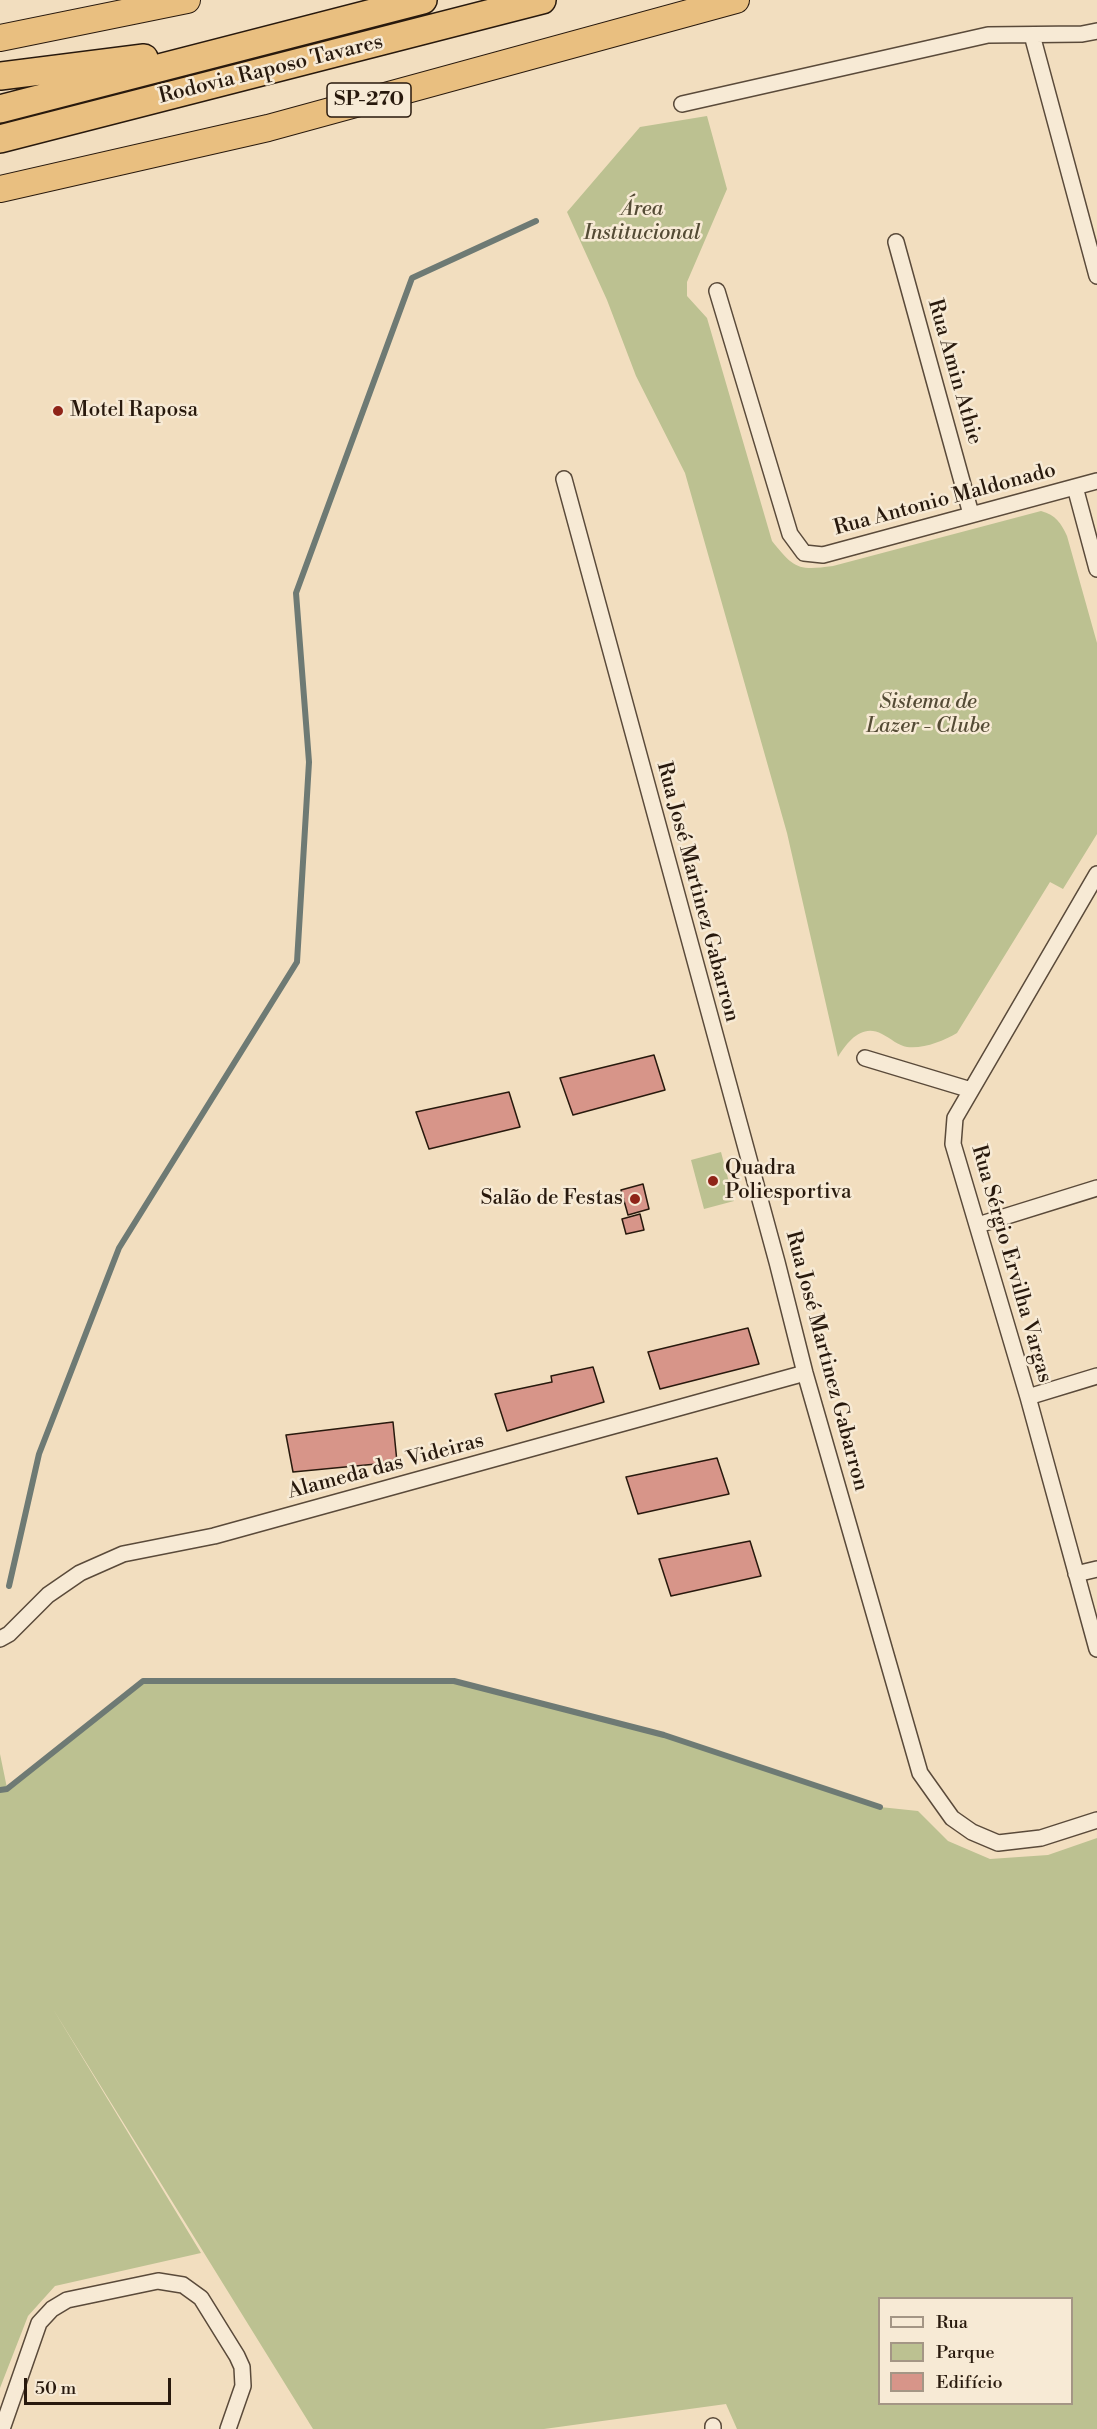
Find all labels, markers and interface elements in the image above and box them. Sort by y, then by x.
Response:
street label: Rodovia Raposo Tavares [156,30,386,110]
road number: SP-270 [327,83,411,117]
park label: Área Institucional [583,197,701,247]
street label: Rua Amin Athie [921,296,987,448]
place label: Motel Raposa [70,398,198,424]
marker: Motel Raposa [51,404,65,418]
street label: Rua Antonio Maldonado [831,458,1059,542]
park label: Sistema de Lazer - Clube [866,690,990,740]
street label: Rua José Martinez Gabarron [650,759,744,1025]
street label: Rua Sérgio Ervilha Vargas [965,1142,1057,1386]
place label: Quadra Poliesportiva [725,1156,852,1206]
marker: Quadra Poliesportiva [706,1174,720,1188]
place label: Salão de Festas [481,1186,623,1212]
marker: Salão de Festas [628,1192,642,1206]
street label: Rua José Martinez Gabarron [779,1228,873,1494]
street label: Alameda das Videiras [285,1429,487,1505]
legend [878,2297,1073,2405]
text: Rua [936,2311,968,2334]
text: Parque [936,2341,995,2364]
scale bar [27,2366,174,2404]
text: Edifício [936,2371,1003,2394]
text: 50 m [35,2377,76,2400]

